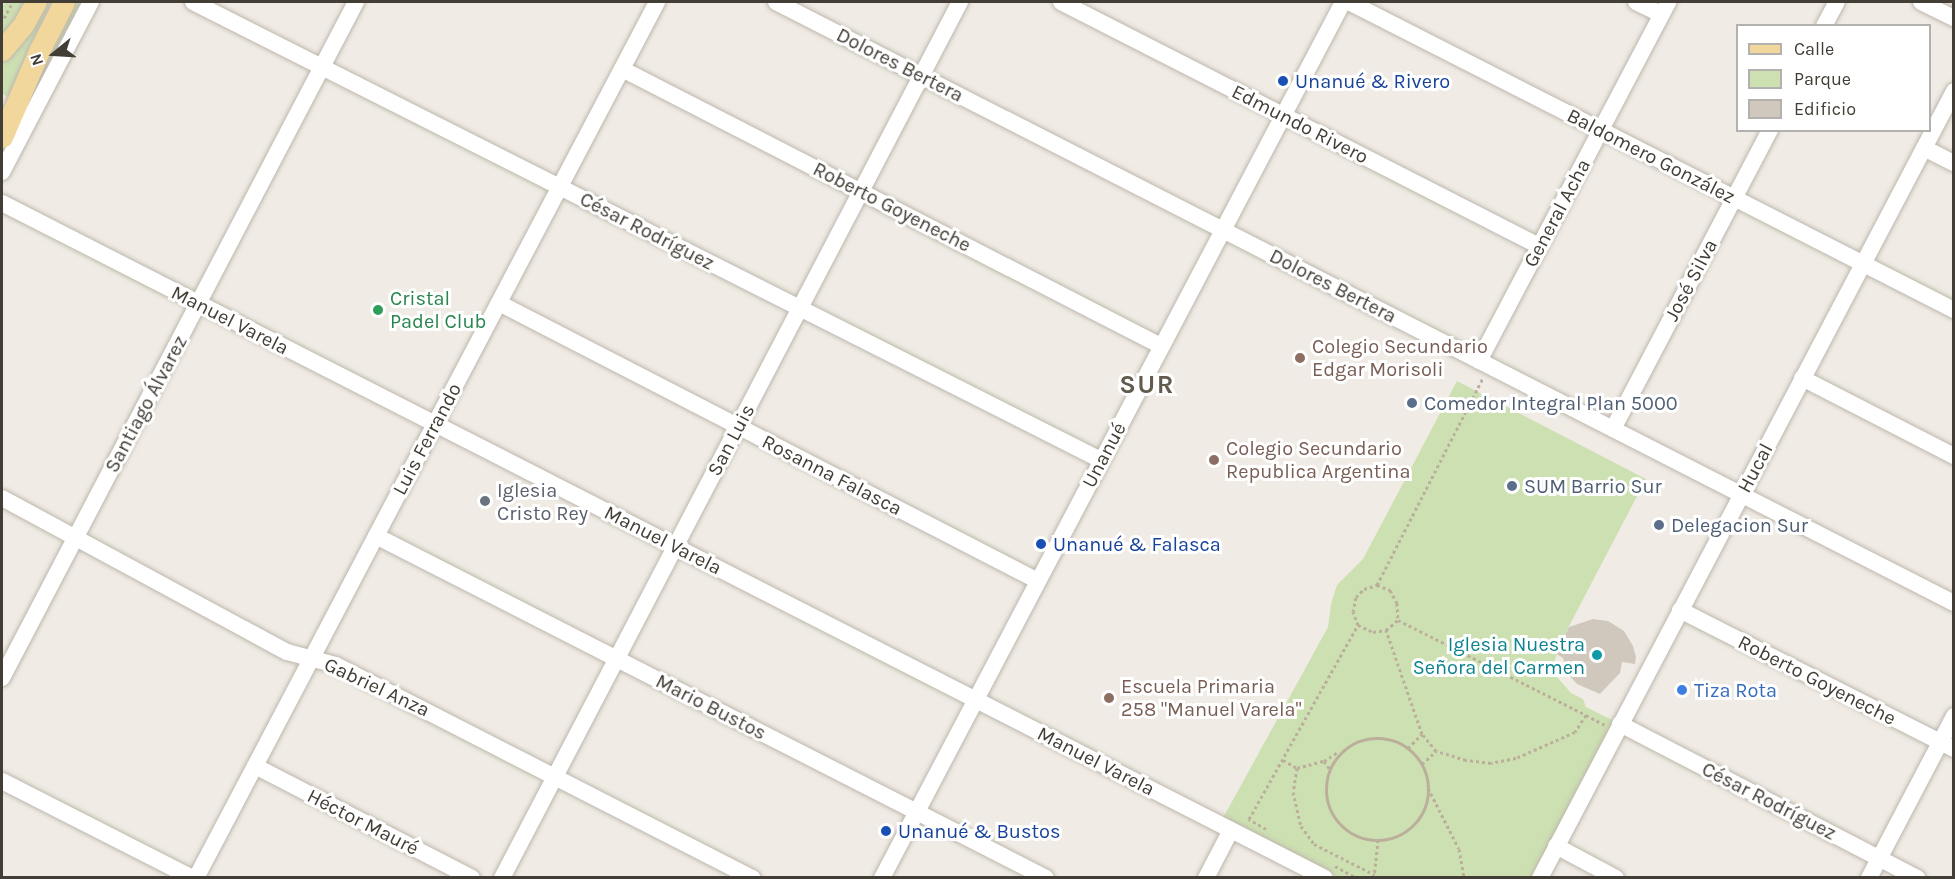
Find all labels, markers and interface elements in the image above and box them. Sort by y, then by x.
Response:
street label: Dolores Bertera [832,23,968,107]
north arrow [24,24,84,84]
legend [1736,24,1931,132]
text: Calle [1794,38,1834,60]
text: N [26,51,47,68]
text: Parque [1794,68,1851,90]
place label: Unanué & Rivero [1295,69,1450,93]
marker: Unanué & Rivero [1276,74,1290,88]
street label: Edmundo Rivero [1228,79,1372,169]
text: Edificio [1794,98,1856,120]
street label: Baldomero González [1563,103,1739,209]
street label: General Acha [1518,155,1596,271]
street label: Roberto Goyeneche [809,157,975,257]
street label: César Rodríguez [576,187,718,275]
street label: José Silva [1659,235,1723,325]
street label: Dolores Bertera [1265,244,1401,328]
street label: Manuel Varela [167,280,293,360]
place label: Cristal Padel Club [390,286,486,333]
marker: Cristal Padel Club [371,303,385,317]
street label: Santiago Álvarez [100,331,192,477]
place label: Colegio Secundario Edgar Morisoli [1312,334,1488,381]
marker: Colegio Secundario Edgar Morisoli [1293,351,1307,365]
district label: SUR [1119,369,1175,401]
street label: Luis Ferrando [387,379,467,499]
place label: Comedor Integral Plan 5000 [1424,391,1678,415]
marker: Comedor Integral Plan 5000 [1405,396,1419,410]
street label: San Luis [702,400,760,480]
street label: Unanué [1077,418,1131,492]
street label: Rosanna Falasca [758,429,906,521]
place label: Colegio Secundario Republica Argentina [1226,436,1410,483]
street label: Hucal [1732,439,1778,497]
marker: Colegio Secundario Republica Argentina [1207,453,1221,467]
place label: SUM Barrio Sur [1524,474,1662,498]
place label: Iglesia Cristo Rey [497,478,588,525]
marker: SUM Barrio Sur [1505,479,1519,493]
marker: Iglesia Cristo Rey [478,494,492,508]
street label: Manuel Varela [600,500,726,580]
place label: Delegacion Sur [1671,513,1808,537]
marker: Delegacion Sur [1652,518,1666,532]
place label: Unanué & Falasca [1053,532,1221,556]
marker: Unanué & Falasca [1034,537,1048,551]
street label: Roberto Goyeneche [1734,630,1900,730]
place label: Iglesia Nuestra Señora del Carmen [1413,632,1585,679]
marker: Iglesia Nuestra Señora del Carmen [1590,648,1604,662]
street label: Gabriel Anza [320,652,434,722]
street label: Mario Bustos [652,669,770,745]
place label: Escuela Primaria 258 "Manuel Varela" [1121,674,1302,721]
place label: Tiza Rota [1694,678,1777,702]
marker: Tiza Rota [1675,683,1689,697]
marker: Escuela Primaria 258 "Manuel Varela" [1102,691,1116,705]
street label: Manuel Varela [1033,721,1159,801]
street label: César Rodríguez [1698,757,1840,845]
street label: Héctor Mauré [303,784,423,860]
place label: Unanué & Bustos [898,819,1060,843]
marker: Unanué & Bustos [879,824,893,838]

